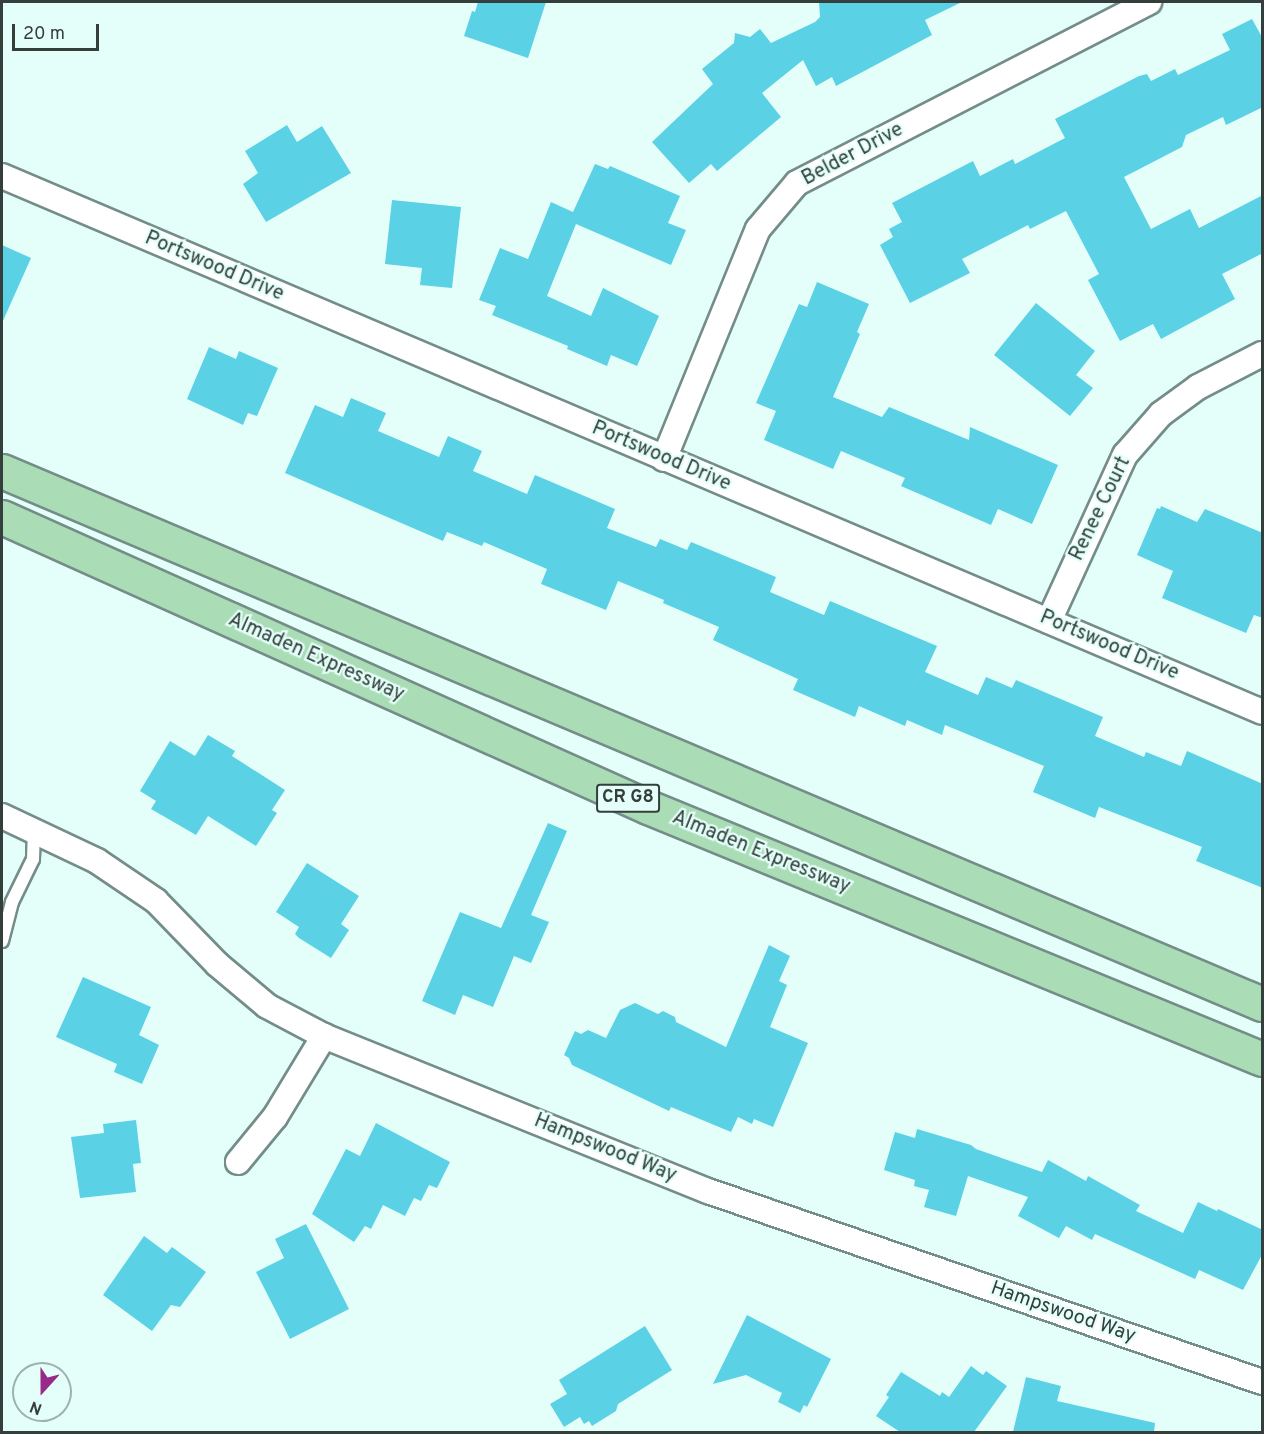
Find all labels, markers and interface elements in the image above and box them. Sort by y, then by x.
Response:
scale bar [15,12,102,50]
text: 20 m [23,23,65,46]
street label: Belder Drive [798,118,908,192]
street label: Portswood Drive [141,227,287,307]
street label: Portswood Drive [588,417,734,497]
street label: Renee Court [1065,453,1137,565]
street label: Portswood Drive [1036,606,1182,686]
street label: Almaden Expressway [224,608,408,708]
road number: CR G8 [595,783,661,813]
street label: Almaden Expressway [668,806,854,900]
street label: Hampswood Way [530,1109,680,1189]
street label: Hampswood Way [987,1277,1139,1349]
north arrow [12,1362,72,1422]
text: N [27,1396,45,1418]

